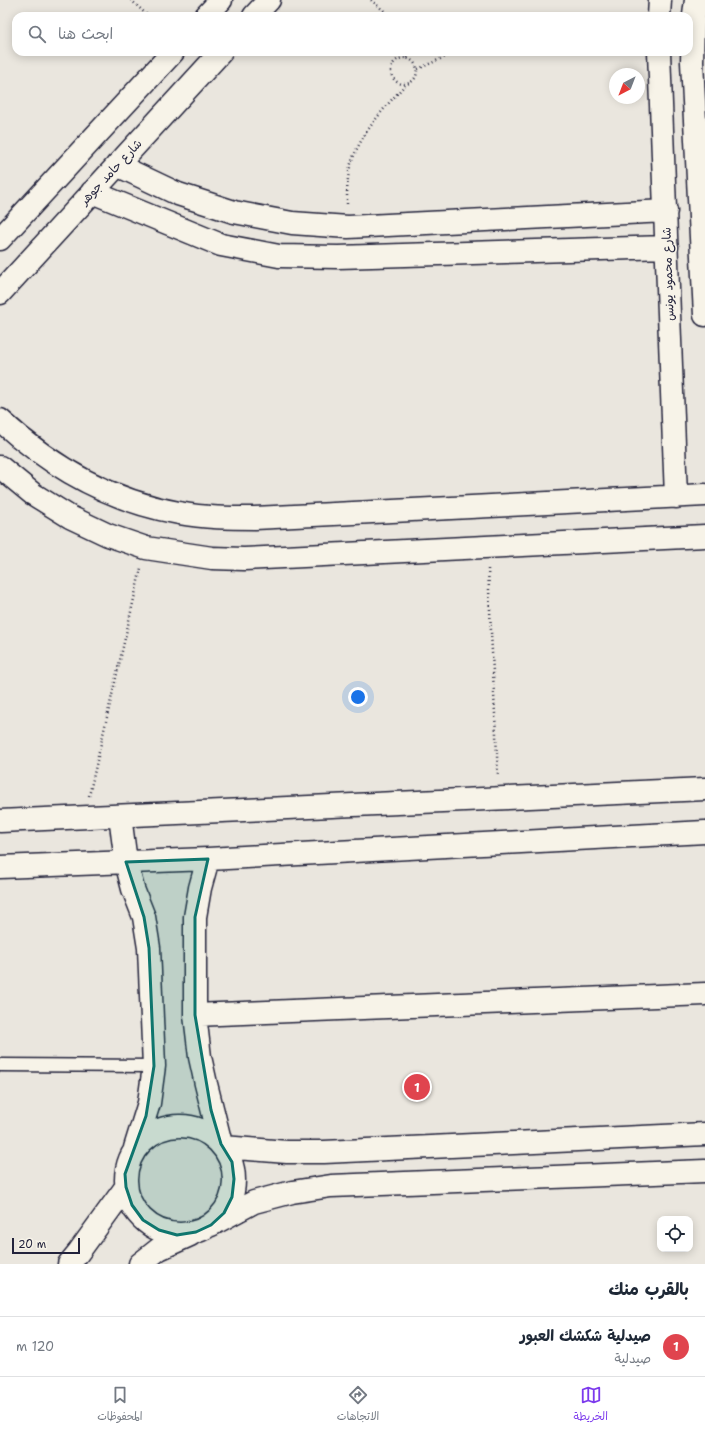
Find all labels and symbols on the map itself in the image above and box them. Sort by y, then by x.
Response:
north arrow [609,68,645,104]
street label: شارع حامد جوهر [76,136,146,210]
street label: شارع محمود يونس [658,227,679,321]
your location [348,687,368,707]
pin: 1 [404,1072,430,1102]
scale bar [12,1236,80,1255]

